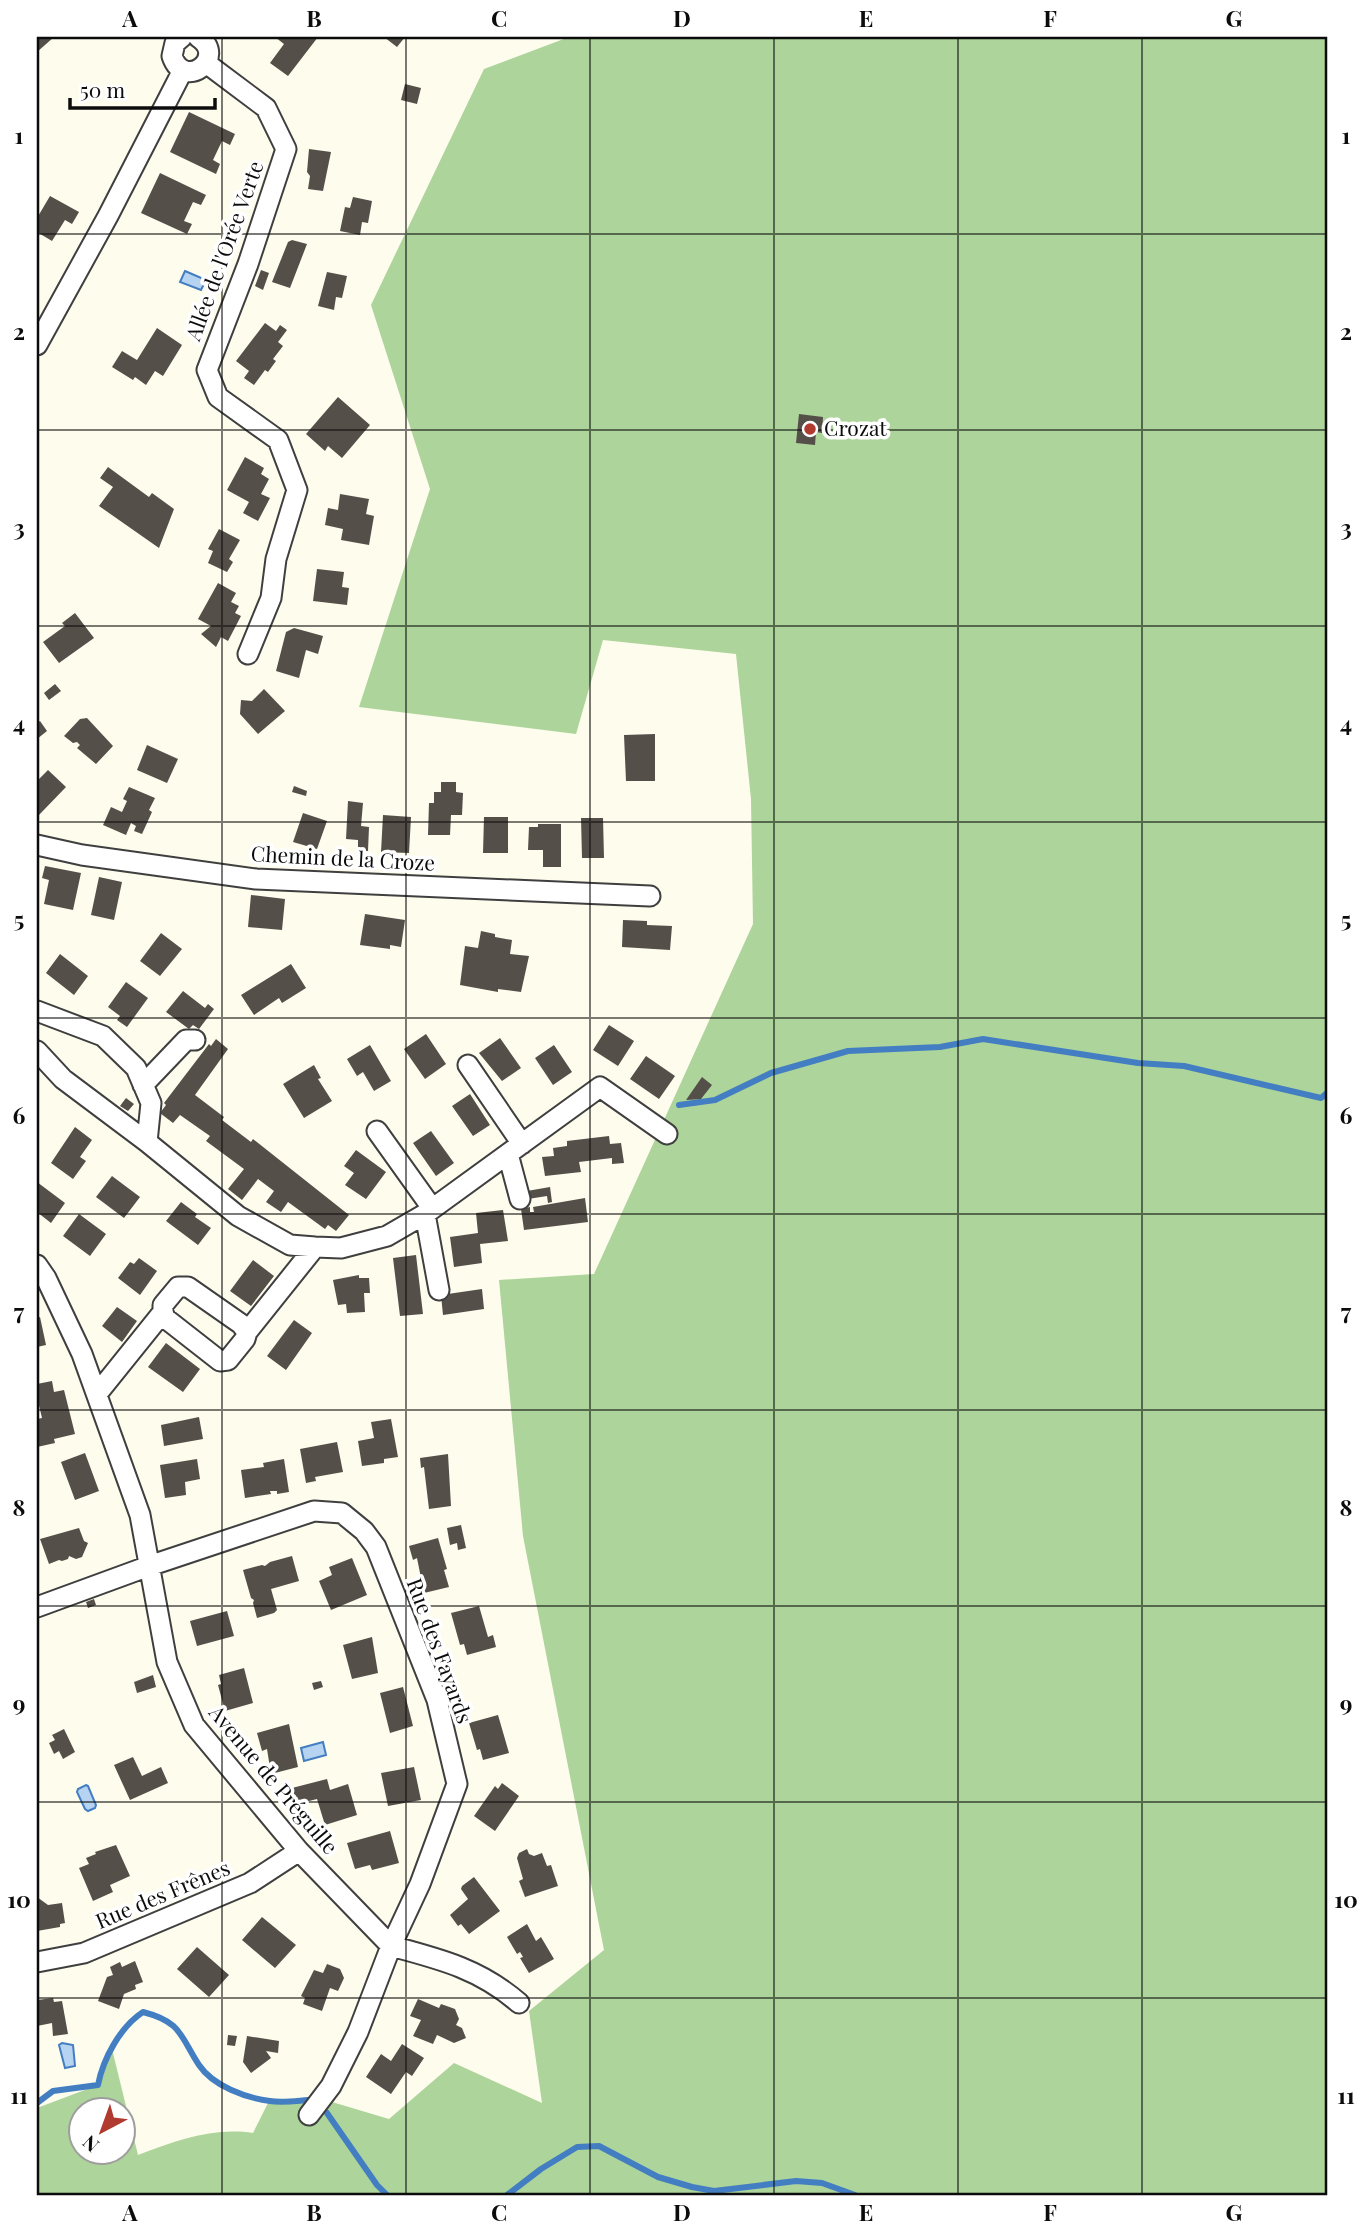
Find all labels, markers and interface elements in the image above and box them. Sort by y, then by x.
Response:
text: A [121,2,138,33]
text: B [306,2,322,33]
text: C [491,2,507,33]
text: D [673,2,691,33]
text: E [859,2,873,33]
text: F [1043,2,1057,33]
text: G [1226,2,1243,33]
scale bar [70,66,215,110]
text: 50 m [80,75,126,103]
text: 1 [15,119,24,150]
text: 1 [1342,119,1351,150]
street label: Allée de l'Orée Verte [177,157,269,345]
text: 2 [13,315,25,346]
text: 2 [1340,315,1352,346]
place label: Crozat [824,413,887,441]
marker: Crozat [802,421,818,437]
text: 3 [13,511,25,542]
text: 3 [1340,511,1352,542]
text: 4 [13,707,25,738]
text: 4 [1340,707,1352,738]
street label: Chemin de la Croze [250,838,436,876]
text: 5 [14,903,24,934]
text: 5 [1341,903,1351,934]
text: 6 [13,1099,26,1130]
text: 6 [1340,1099,1353,1130]
text: 7 [14,1295,25,1326]
text: 7 [1341,1295,1352,1326]
text: 8 [13,1491,25,1522]
text: 8 [1340,1491,1352,1522]
street label: Rue des Fayards [402,1574,480,1727]
text: 9 [13,1687,25,1718]
text: 9 [1340,1687,1352,1718]
street label: Avenue de Préguille [203,1698,345,1859]
street label: Rue des Frênes [91,1852,234,1934]
text: 10 [7,1883,31,1914]
text: 10 [1334,1883,1358,1914]
text: 11 [10,2079,28,2110]
text: 11 [1337,2079,1355,2110]
north arrow [66,2096,136,2166]
text: N [76,2130,104,2159]
text: A [121,2196,138,2227]
text: B [306,2196,322,2227]
text: C [491,2196,507,2227]
text: D [673,2196,691,2227]
text: E [859,2196,873,2227]
text: F [1043,2196,1057,2227]
text: G [1226,2196,1243,2227]

